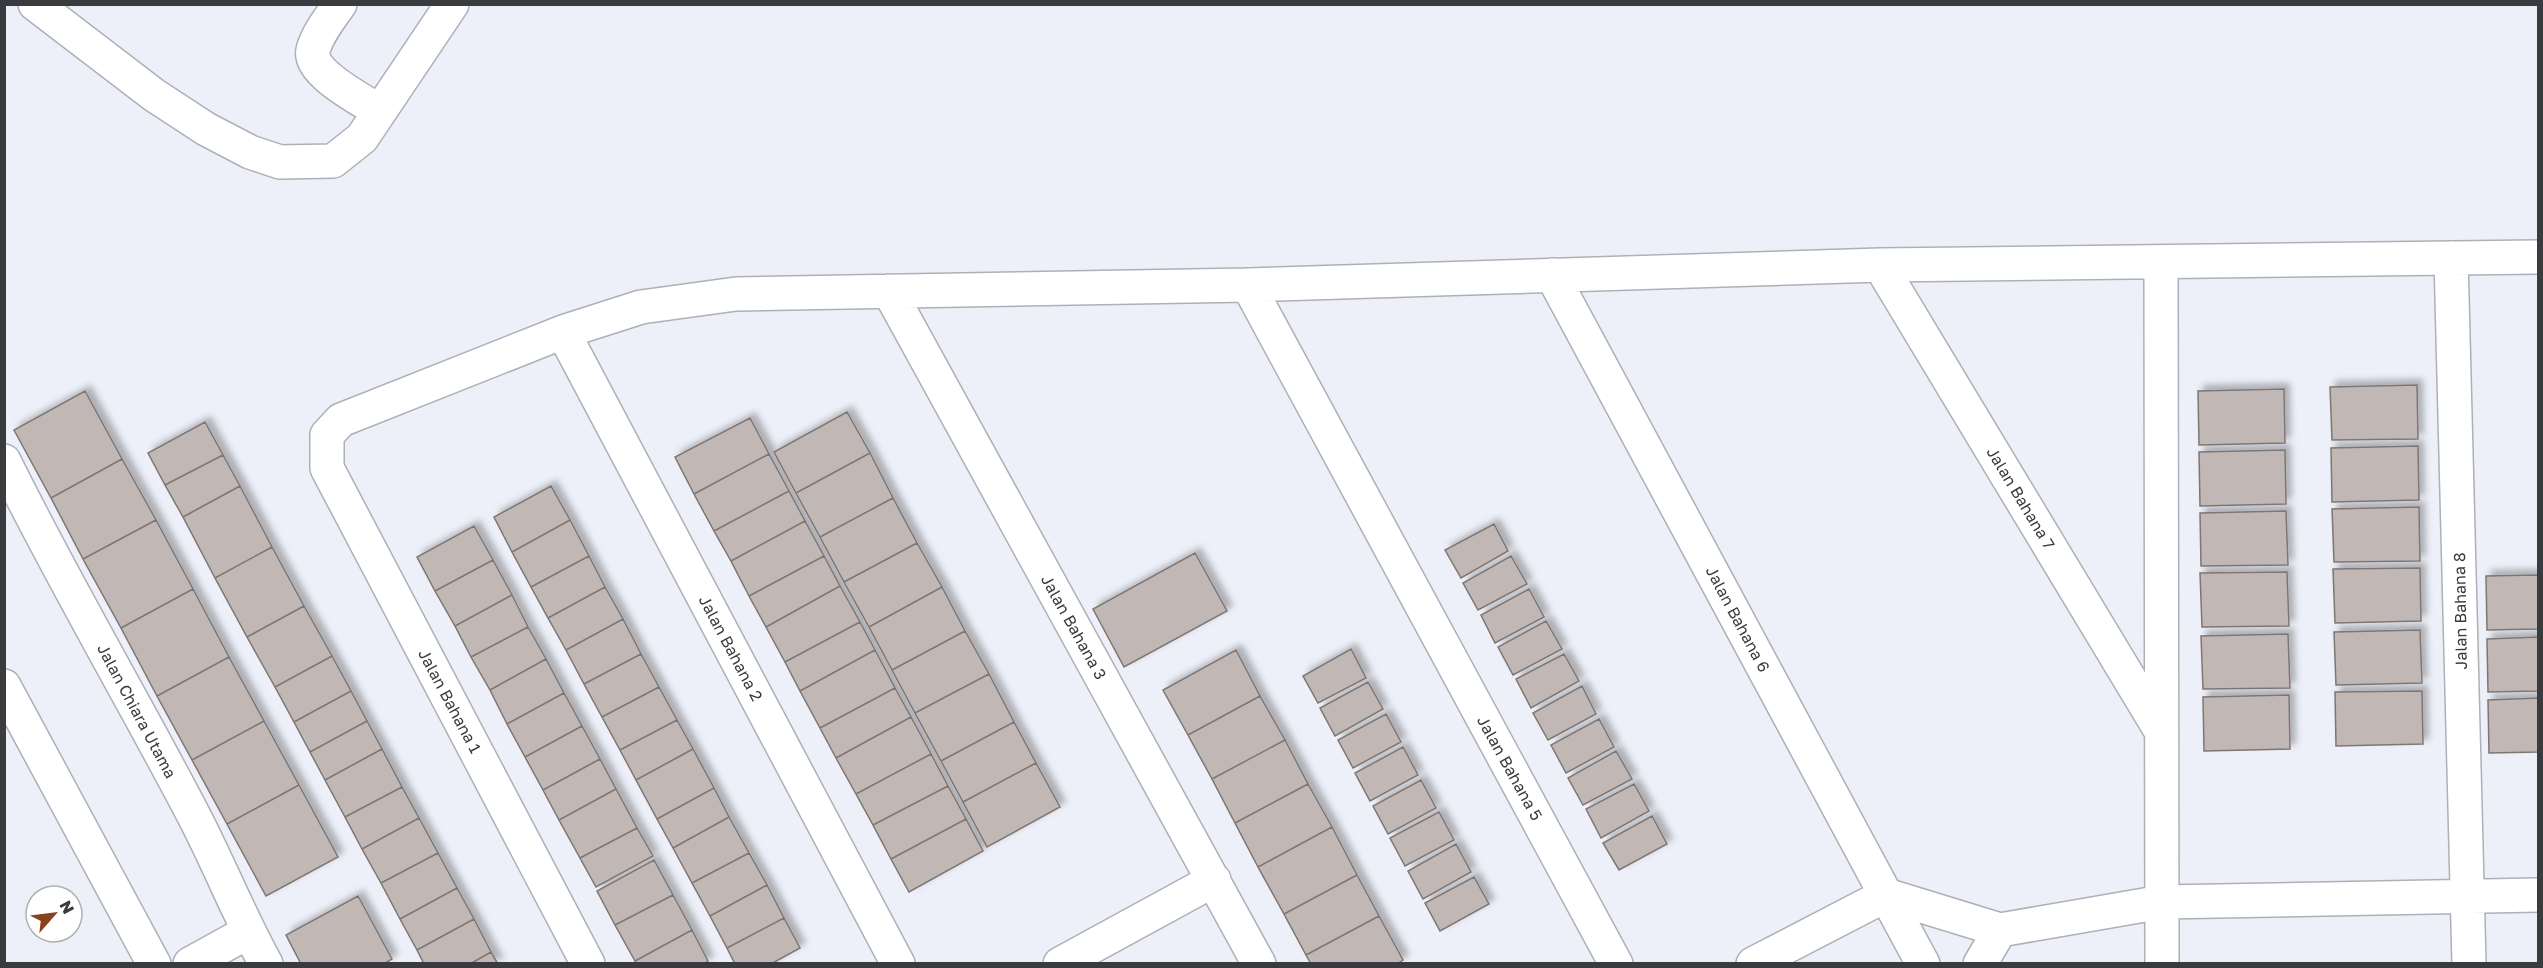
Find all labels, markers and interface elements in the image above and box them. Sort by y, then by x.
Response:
street label: Jalan Bahana 7 [1983,443,2059,553]
street label: Jalan Bahana 8 [2449,552,2471,670]
street label: Jalan Bahana 6 [1702,563,1774,675]
street label: Jalan Bahana 3 [1037,571,1111,683]
street label: Jalan Bahana 2 [695,592,767,704]
street label: Jalan Chiara Utama [93,640,181,782]
street label: Jalan Bahana 1 [414,645,486,757]
street label: Jalan Bahana 5 [1473,712,1547,824]
north arrow [24,884,84,944]
text: N [56,897,79,917]

